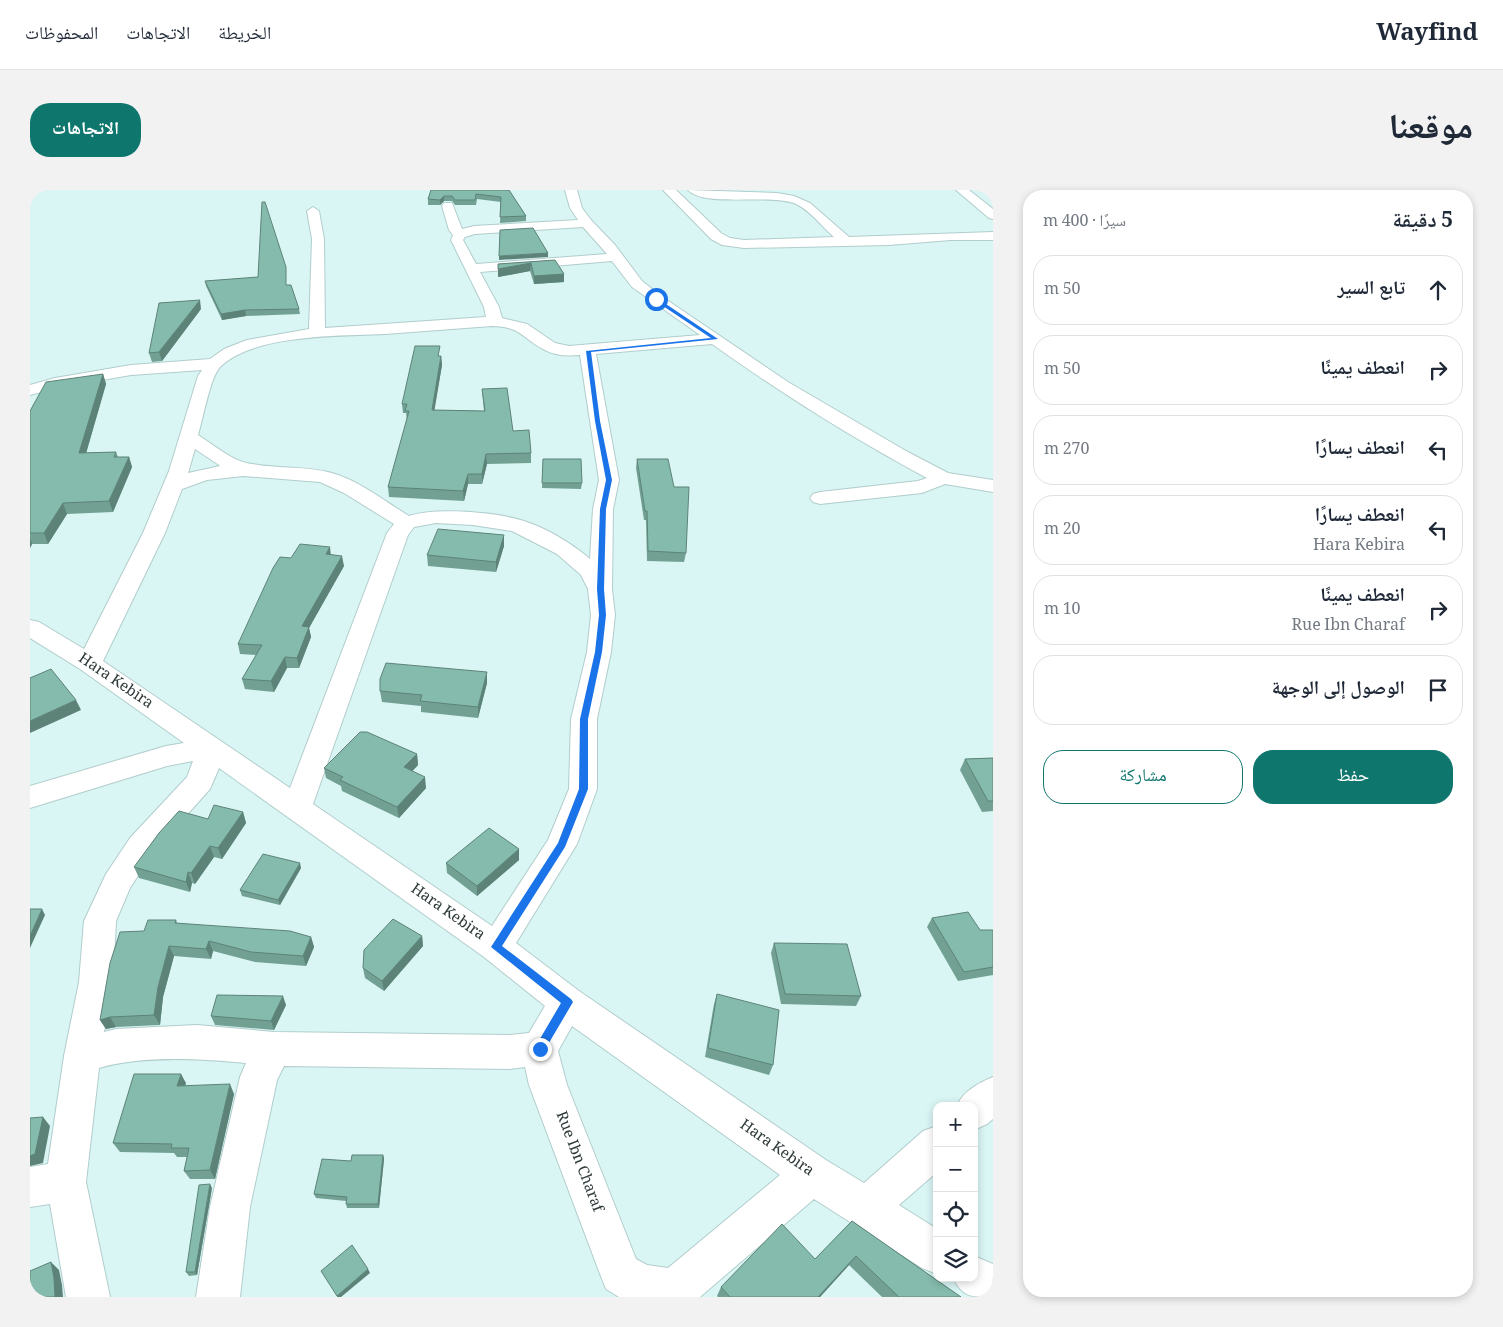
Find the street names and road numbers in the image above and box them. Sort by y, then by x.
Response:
street label: Hara Kebira [72,647,158,717]
street label: Hara Kebira [404,878,490,948]
street label: Rue Ibn Charaf [547,1108,610,1218]
street label: Hara Kebira [733,1114,819,1184]

